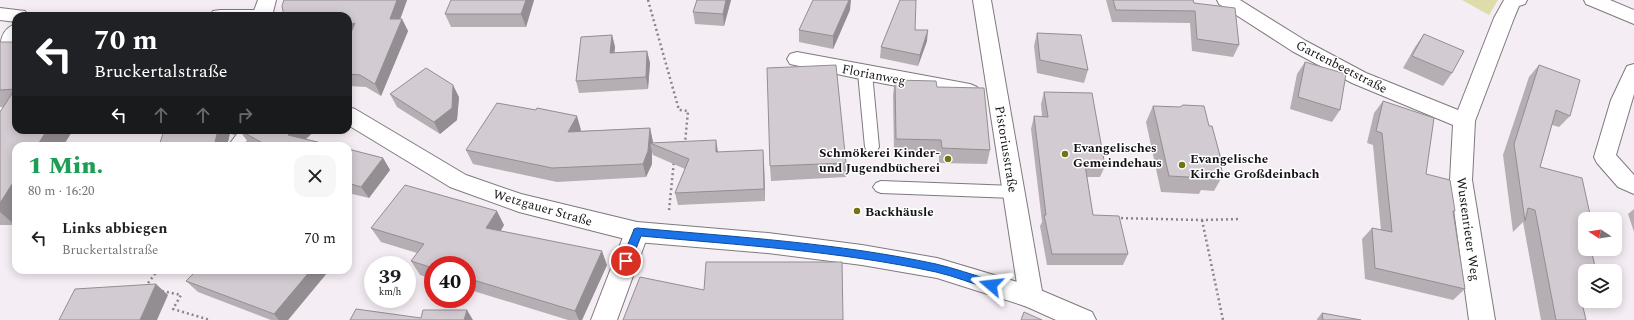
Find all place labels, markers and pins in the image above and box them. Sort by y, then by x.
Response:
place label: Evangelisches Gemeindehaus [1073,138,1162,173]
place label: Schmökerei Kinder- und Jugendbücherei [819,143,940,178]
marker: Evangelisches Gemeindehaus [1060,149,1070,159]
place label: Evangelische Kirche Großdeinbach [1190,149,1320,184]
marker: Schmökerei Kinder- und Jugendbücherei [943,154,953,164]
marker: Evangelische Kirche Großdeinbach [1177,160,1187,170]
place label: Backhäusle [865,202,934,222]
marker: Backhäusle [852,206,862,216]
pin [609,244,643,278]

